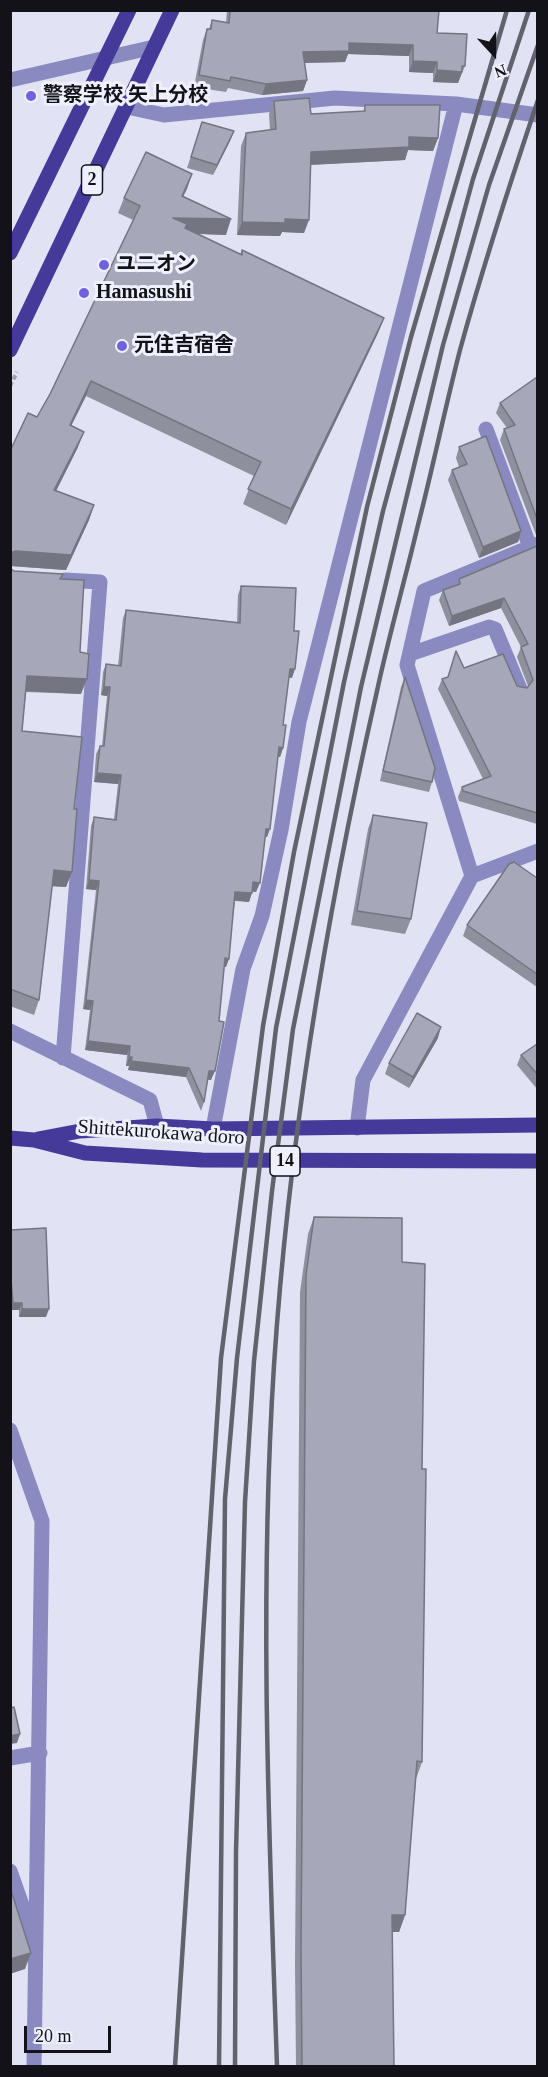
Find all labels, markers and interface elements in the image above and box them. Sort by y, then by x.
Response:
north arrow [464,24,524,84]
text: N [492,61,509,81]
place label: 警察学校 矢上分校 [43,84,208,108]
marker: 警察学校 矢上分校 [24,89,38,103]
road number: 2 [82,165,103,195]
place label: ユニオン [116,253,196,277]
marker: ユニオン [97,258,111,272]
place label: Hamasushi [96,281,192,305]
marker: Hamasushi [77,286,91,300]
place label: 元住吉宿舎 [134,334,234,358]
marker: 元住吉宿舎 [115,339,129,353]
street label: Shittekurokawa doro [77,1115,245,1151]
road number: 14 [270,1146,300,1176]
scale bar [27,2014,114,2052]
text: 20 m [35,2026,72,2046]

